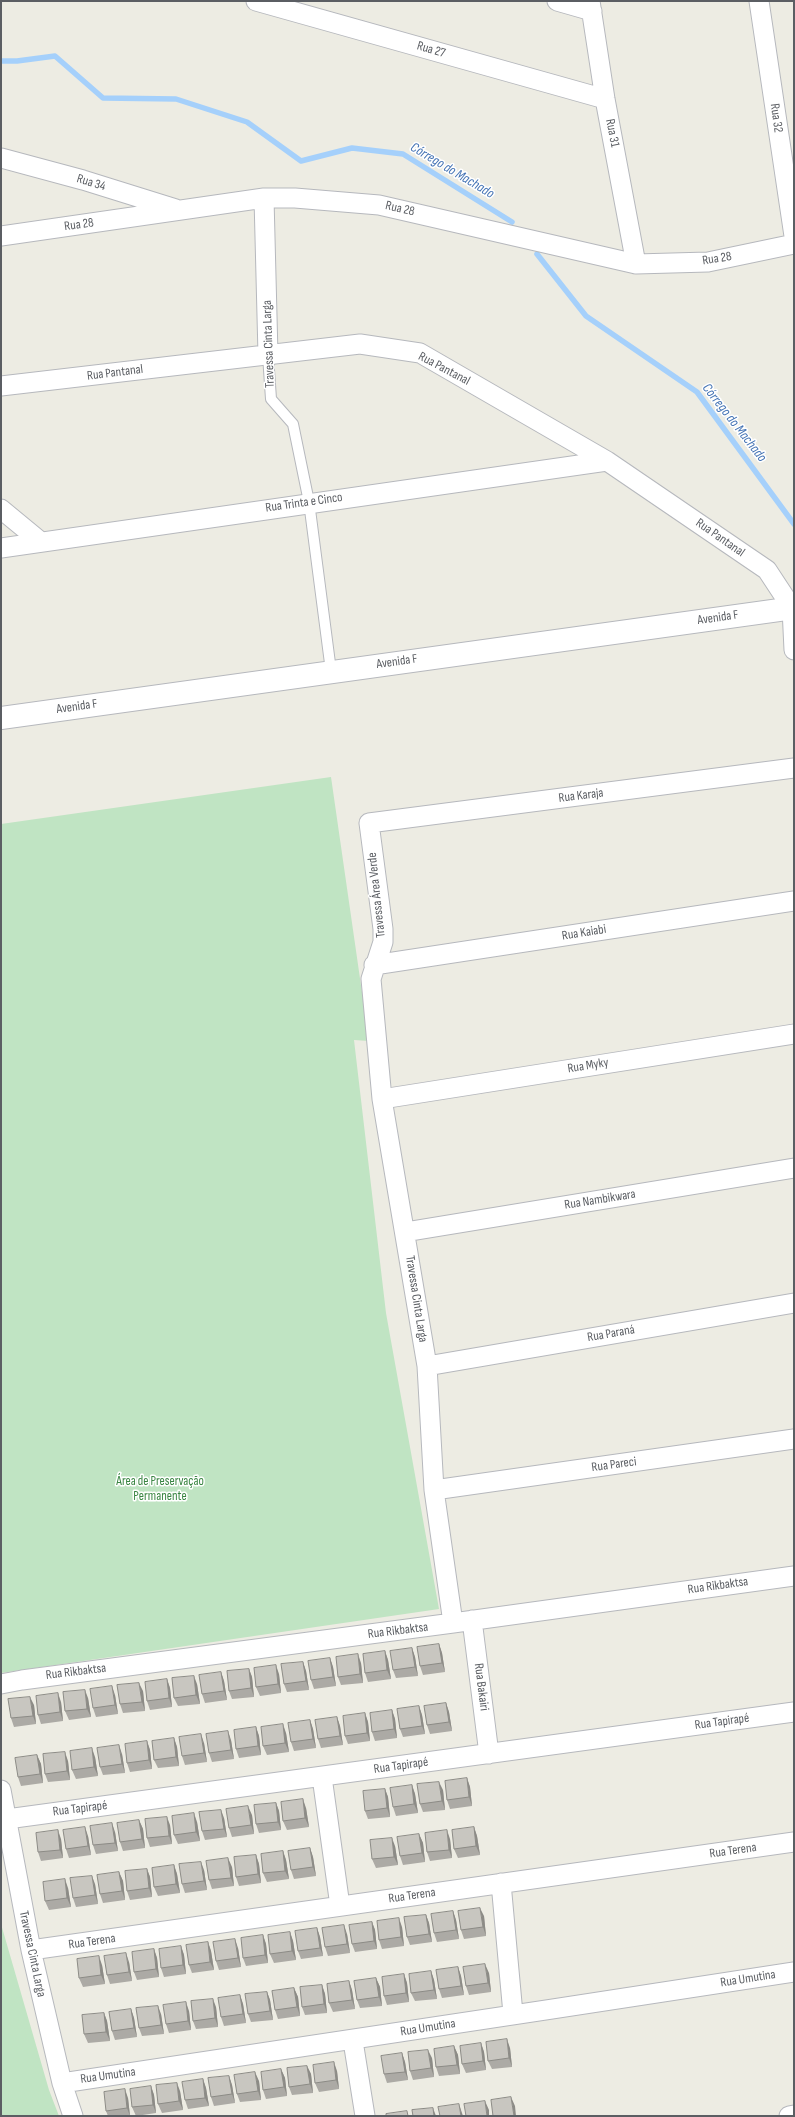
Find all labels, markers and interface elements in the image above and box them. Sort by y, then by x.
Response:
street label: Rua 27 [415,38,447,62]
street label: Rua 32 [766,102,786,134]
street label: Rua 31 [602,118,622,148]
water label: Córrego do Machado [407,139,497,203]
street label: Rua 34 [75,171,107,195]
street label: Rua 28 [384,198,416,220]
street label: Rua 28 [63,215,95,235]
street label: Rua 28 [701,249,733,269]
street label: Travessa Cinta Larga [260,300,278,388]
street label: Rua Pantanal [415,349,473,389]
street label: Rua Pantanal [86,362,144,384]
water label: Córrego do Machado [698,380,770,466]
street label: Rua Trinta e Cinco [264,490,344,516]
street label: Rua Pantanal [692,515,748,561]
street label: Avenida F [697,607,739,629]
street label: Avenida F [376,651,418,673]
street label: Avenida F [56,696,98,718]
street label: Rua Karaja [558,786,604,806]
street label: Travessa Área Verde [365,852,389,938]
street label: Rua Kaiabi [561,922,607,944]
street label: Rua Myky [566,1055,610,1077]
street label: Rua Nambikwara [563,1187,637,1213]
street label: Travessa Cinta Larga [401,1254,431,1344]
street label: Rua Paraná [586,1322,636,1346]
street label: Rua Pareci [591,1454,637,1476]
park label: Área de Preservação Permanente [116,1474,204,1505]
street label: Rua Rikbaktsa [687,1574,749,1598]
street label: Rua Rikbaktsa [367,1620,429,1642]
street label: Rua Rikbaktsa [45,1661,107,1683]
street label: Rua Bakairi [470,1662,492,1712]
street label: Rua Tapirapé [694,1710,750,1734]
street label: Rua Tapirapé [373,1754,429,1778]
street label: Rua Tapirapé [52,1798,108,1820]
street label: Rua Terena [708,1840,758,1862]
street label: Rua Terena [387,1885,437,1907]
street label: Travessa Cinta Larga [15,1909,49,1999]
street label: Rua Terena [67,1931,117,1953]
street label: Rua Umutina [719,1967,777,1991]
street label: Rua Umutina [399,2016,457,2040]
street label: Rua Umutina [79,2064,137,2088]

